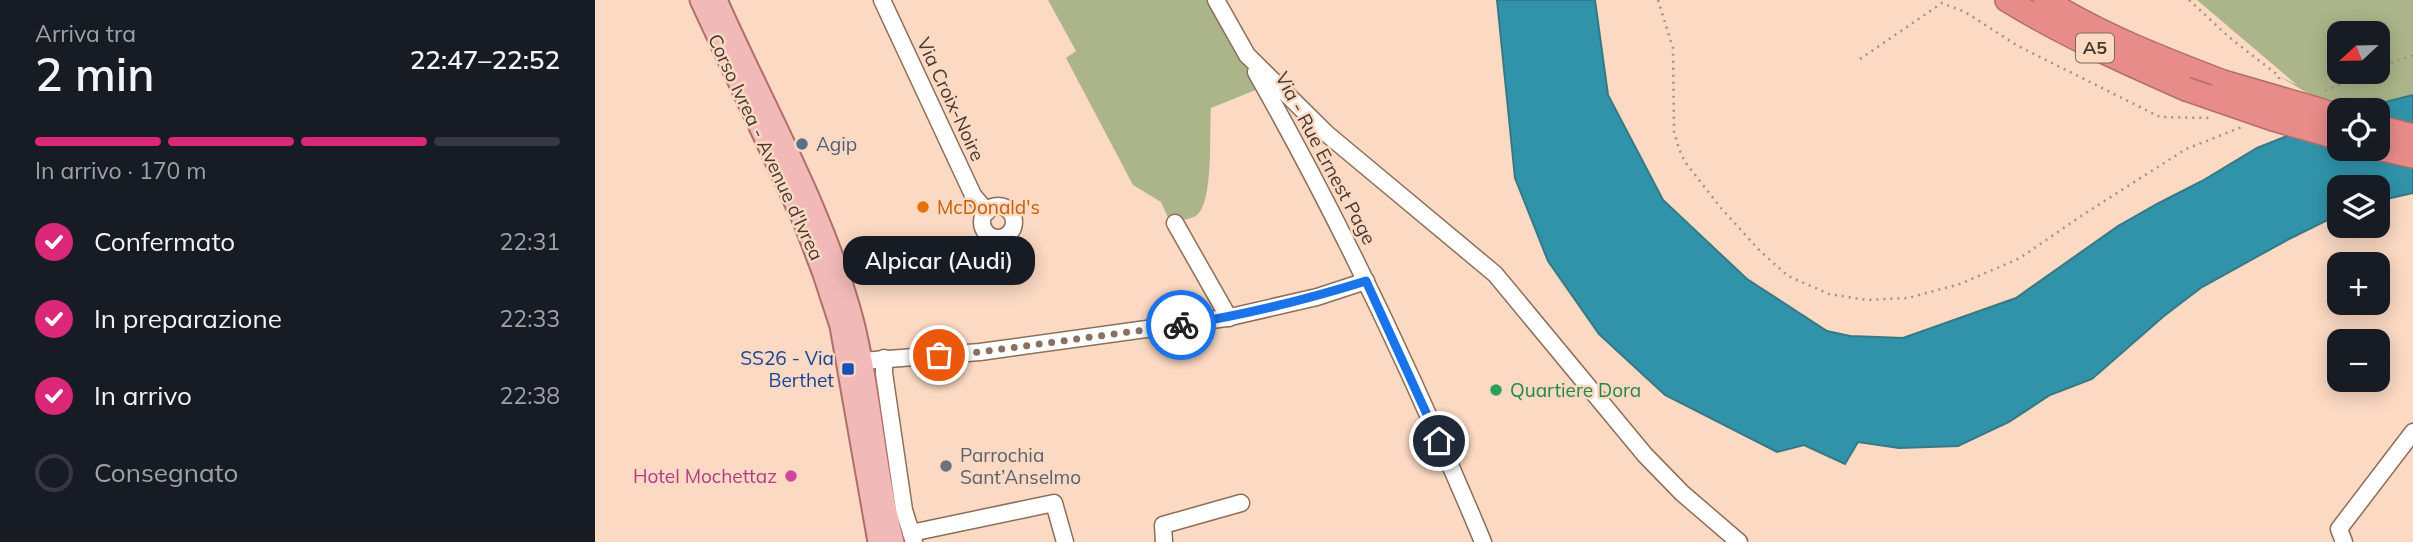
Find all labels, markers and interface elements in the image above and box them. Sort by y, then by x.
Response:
text: Arriva tra [35,19,136,48]
north arrow [2327,21,2391,84]
map controls [2327,21,2390,392]
street label: Corso Ivrea - Avenue d'Ivrea [703,30,829,264]
street label: Via Croix-Noire [912,33,990,165]
road number: A5 [2076,33,2114,62]
text: 22:47–22:52 [410,43,560,76]
text: 2 min [35,45,154,103]
street label: Via - Rue Ernest Page [1270,67,1382,249]
button: locate [2327,98,2390,161]
place label: Agip [816,132,857,156]
marker: Agip [794,136,810,152]
text: In arrivo · 170 m [35,156,207,185]
button: layers [2327,175,2390,238]
place label: McDonald's [937,195,1040,219]
marker: McDonald's [915,199,931,215]
icon: check [35,223,73,261]
text: Confermato [94,225,235,258]
text: 22:31 [500,227,560,256]
callout: Alpicar (Audi) [843,236,1035,285]
text: Alpicar (Audi) [865,246,1013,275]
button: + [2327,252,2390,315]
courier [1146,290,1216,360]
icon: check [35,300,73,338]
text: In preparazione [94,302,282,335]
text: 22:33 [500,304,560,333]
icon: bike [1162,306,1200,344]
pin [909,325,969,385]
button: − [2327,329,2390,392]
icon: bag [920,336,958,374]
place label: SS26 - Via Berthet [740,346,834,392]
marker: SS26 - Via Berthet [840,361,856,377]
icon: check [35,377,73,415]
place label: Quartiere Dora [1510,378,1641,402]
text: In arrivo [94,379,192,412]
text: 22:38 [500,381,560,410]
marker: Quartiere Dora [1488,382,1504,398]
pin [1409,411,1469,471]
icon: home [1420,422,1458,460]
place label: Parrochia Sant’Anselmo [960,443,1081,489]
text: Consegnato [94,456,238,489]
marker: Parrochia Sant’Anselmo [938,458,954,474]
place label: Hotel Mochettaz [633,464,777,488]
marker: Hotel Mochettaz [783,468,799,484]

